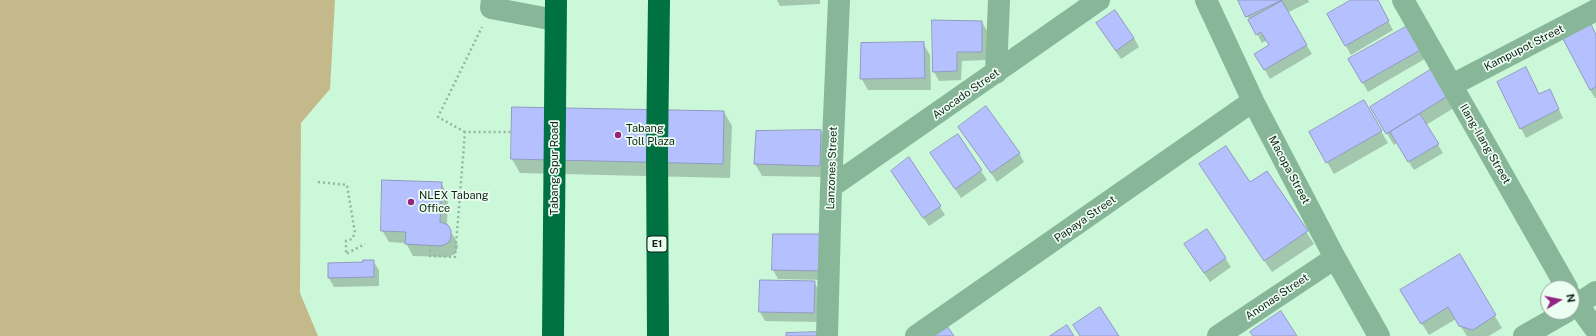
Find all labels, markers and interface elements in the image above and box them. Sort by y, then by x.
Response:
street label: Kampupot Street [1482,22,1566,74]
street label: Avocado Street [930,66,1002,122]
street label: Ilang-Ilang Street [1457,102,1513,186]
street label: Tabang Spur Road [548,121,562,215]
place label: Tabang Toll Plaza [626,122,675,148]
street label: Lanzones Street [824,126,840,210]
marker: Tabang Toll Plaza [613,130,623,140]
street label: Macopa Street [1265,134,1313,206]
place label: NLEX Tabang Office [419,189,489,215]
street label: Papaya Street [1052,193,1118,245]
marker: NLEX Tabang Office [406,197,416,207]
road number: E1 [647,236,667,252]
street label: Anonas Street [1243,271,1311,323]
north arrow [1540,280,1580,320]
text: N [1564,293,1577,303]

